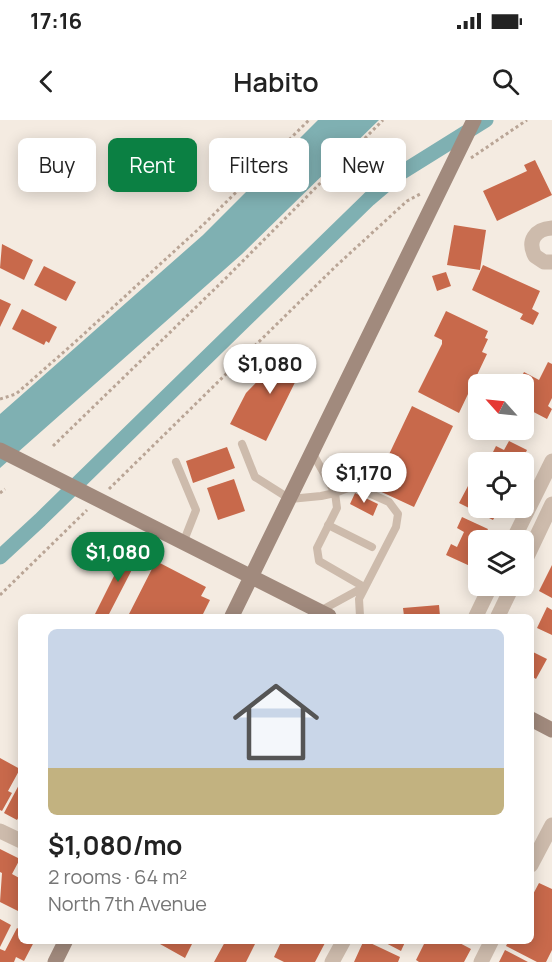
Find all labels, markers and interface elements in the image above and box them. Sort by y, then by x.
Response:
text: 17:16 [30,6,82,36]
text: Habito [233,63,319,100]
icon: back [30,65,63,98]
icon: search [489,65,522,98]
chip: Buy [18,138,96,192]
chip: Rent [108,138,197,192]
chip: Filters [209,138,309,192]
chip: New [321,138,406,192]
pin: $1,080 [221,344,319,395]
text: $1,080 [237,350,303,377]
north arrow [468,374,534,440]
map controls [468,374,534,596]
button: locate [468,452,534,518]
pin: $1,170 [315,453,413,504]
text: $1,170 [336,459,392,486]
button: layers [468,530,534,596]
pin: $1,080 [69,532,167,583]
text: $1,080 [85,538,151,565]
icon: home [222,668,330,776]
text: $1,080/mo [48,827,182,863]
text: 2 rooms · 64 m² [48,863,187,890]
text: North 7th Avenue [48,890,207,917]

